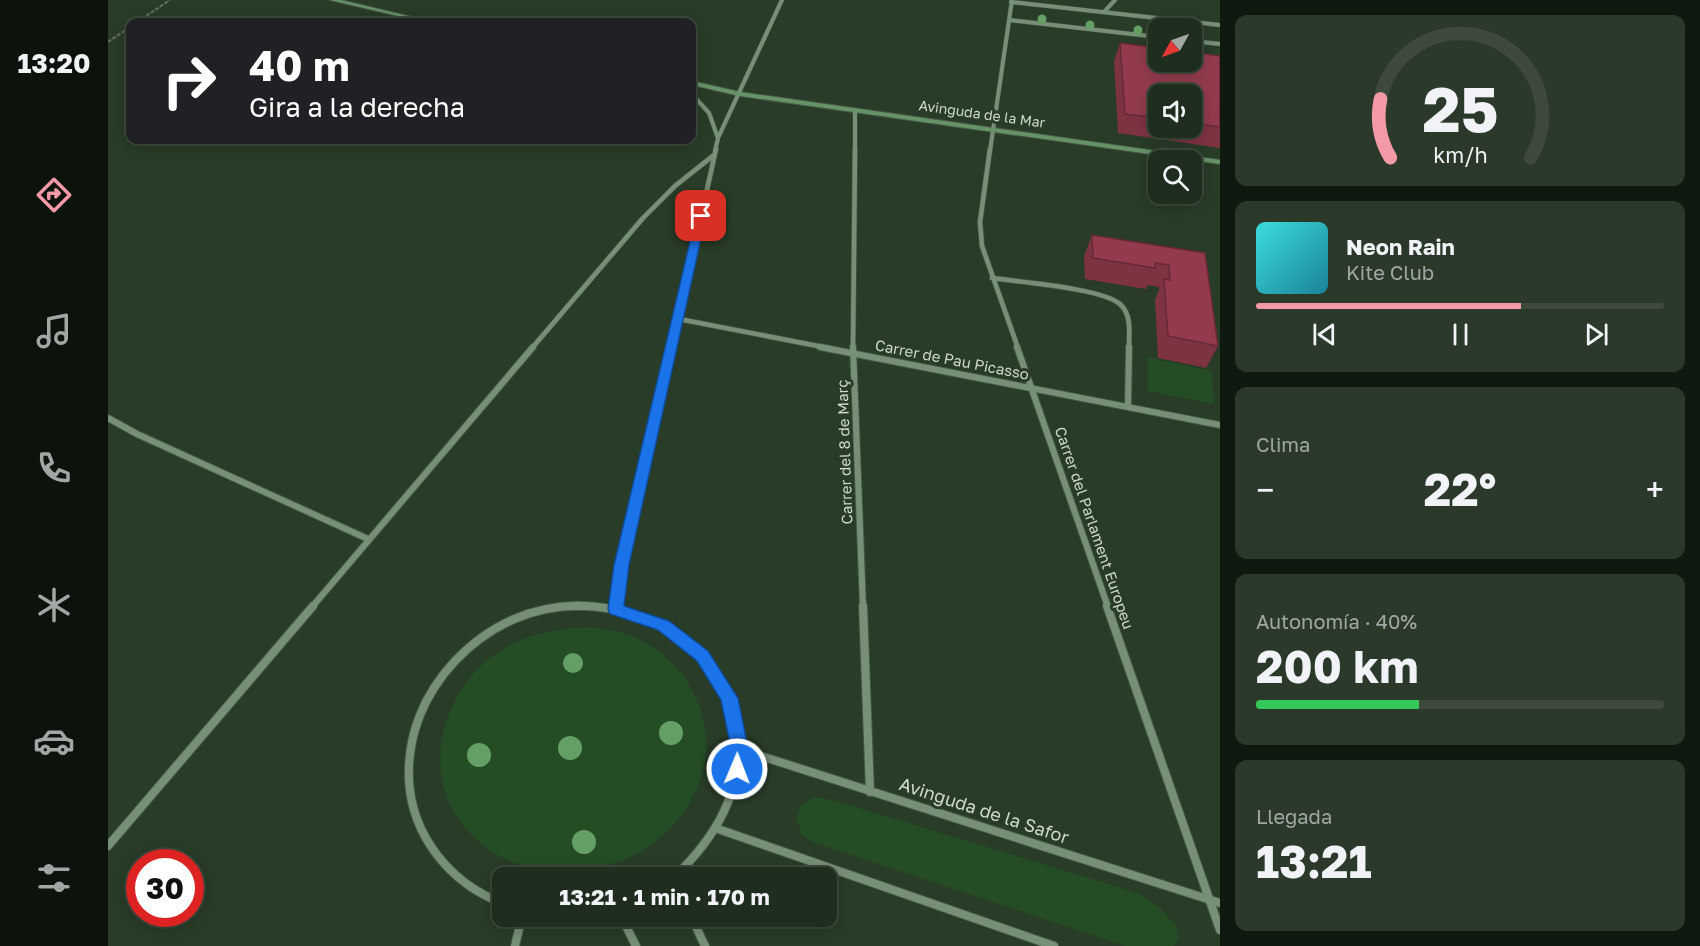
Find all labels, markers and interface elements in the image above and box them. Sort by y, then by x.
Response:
north arrow [1148,18,1202,72]
map controls [1148,18,1202,204]
text: 40 m [249,40,350,90]
icon: right [150,42,228,120]
text: 13:20 [17,47,91,79]
text: 25 [1422,71,1498,146]
button: sound [1148,84,1202,138]
text: Gira a la derecha [249,91,465,123]
street label: Avinguda de la Mar [918,96,1047,131]
text: km/h [1433,142,1487,168]
button: search [1148,150,1202,204]
icon: directions [33,174,75,216]
pin [675,190,726,241]
icon: arrive [684,199,717,232]
text: Neon Rain [1346,233,1455,260]
text: Kite Club [1346,260,1434,284]
icon: music [33,310,75,352]
icon: previous [1308,318,1341,351]
icon: pause [1444,318,1477,351]
icon: next [1580,318,1613,351]
street label: Carrer de Pau Picasso [874,335,1031,383]
street label: Carrer del 8 de Març [832,379,856,525]
street label: Carrer del Parlament Europeu [1052,424,1138,631]
text: Clima [1256,432,1310,456]
icon: phone [33,447,75,489]
text: 22° [1424,462,1496,516]
text: − [1256,470,1274,509]
text: + [1646,470,1664,509]
icon: climate [33,584,75,626]
text: Autonomía · 40% [1256,609,1417,633]
text: 200 km [1256,639,1419,693]
icon: car [33,720,75,762]
position arrow [705,737,769,801]
street label: Avinguda de la Safor [897,772,1072,848]
text: Llegada [1256,804,1332,828]
text: 13:21 [1256,834,1372,888]
speed limit sign: 30 [126,849,204,927]
icon: filters [33,857,75,899]
text: 13:21 · 1 min · 170 m [559,883,770,910]

